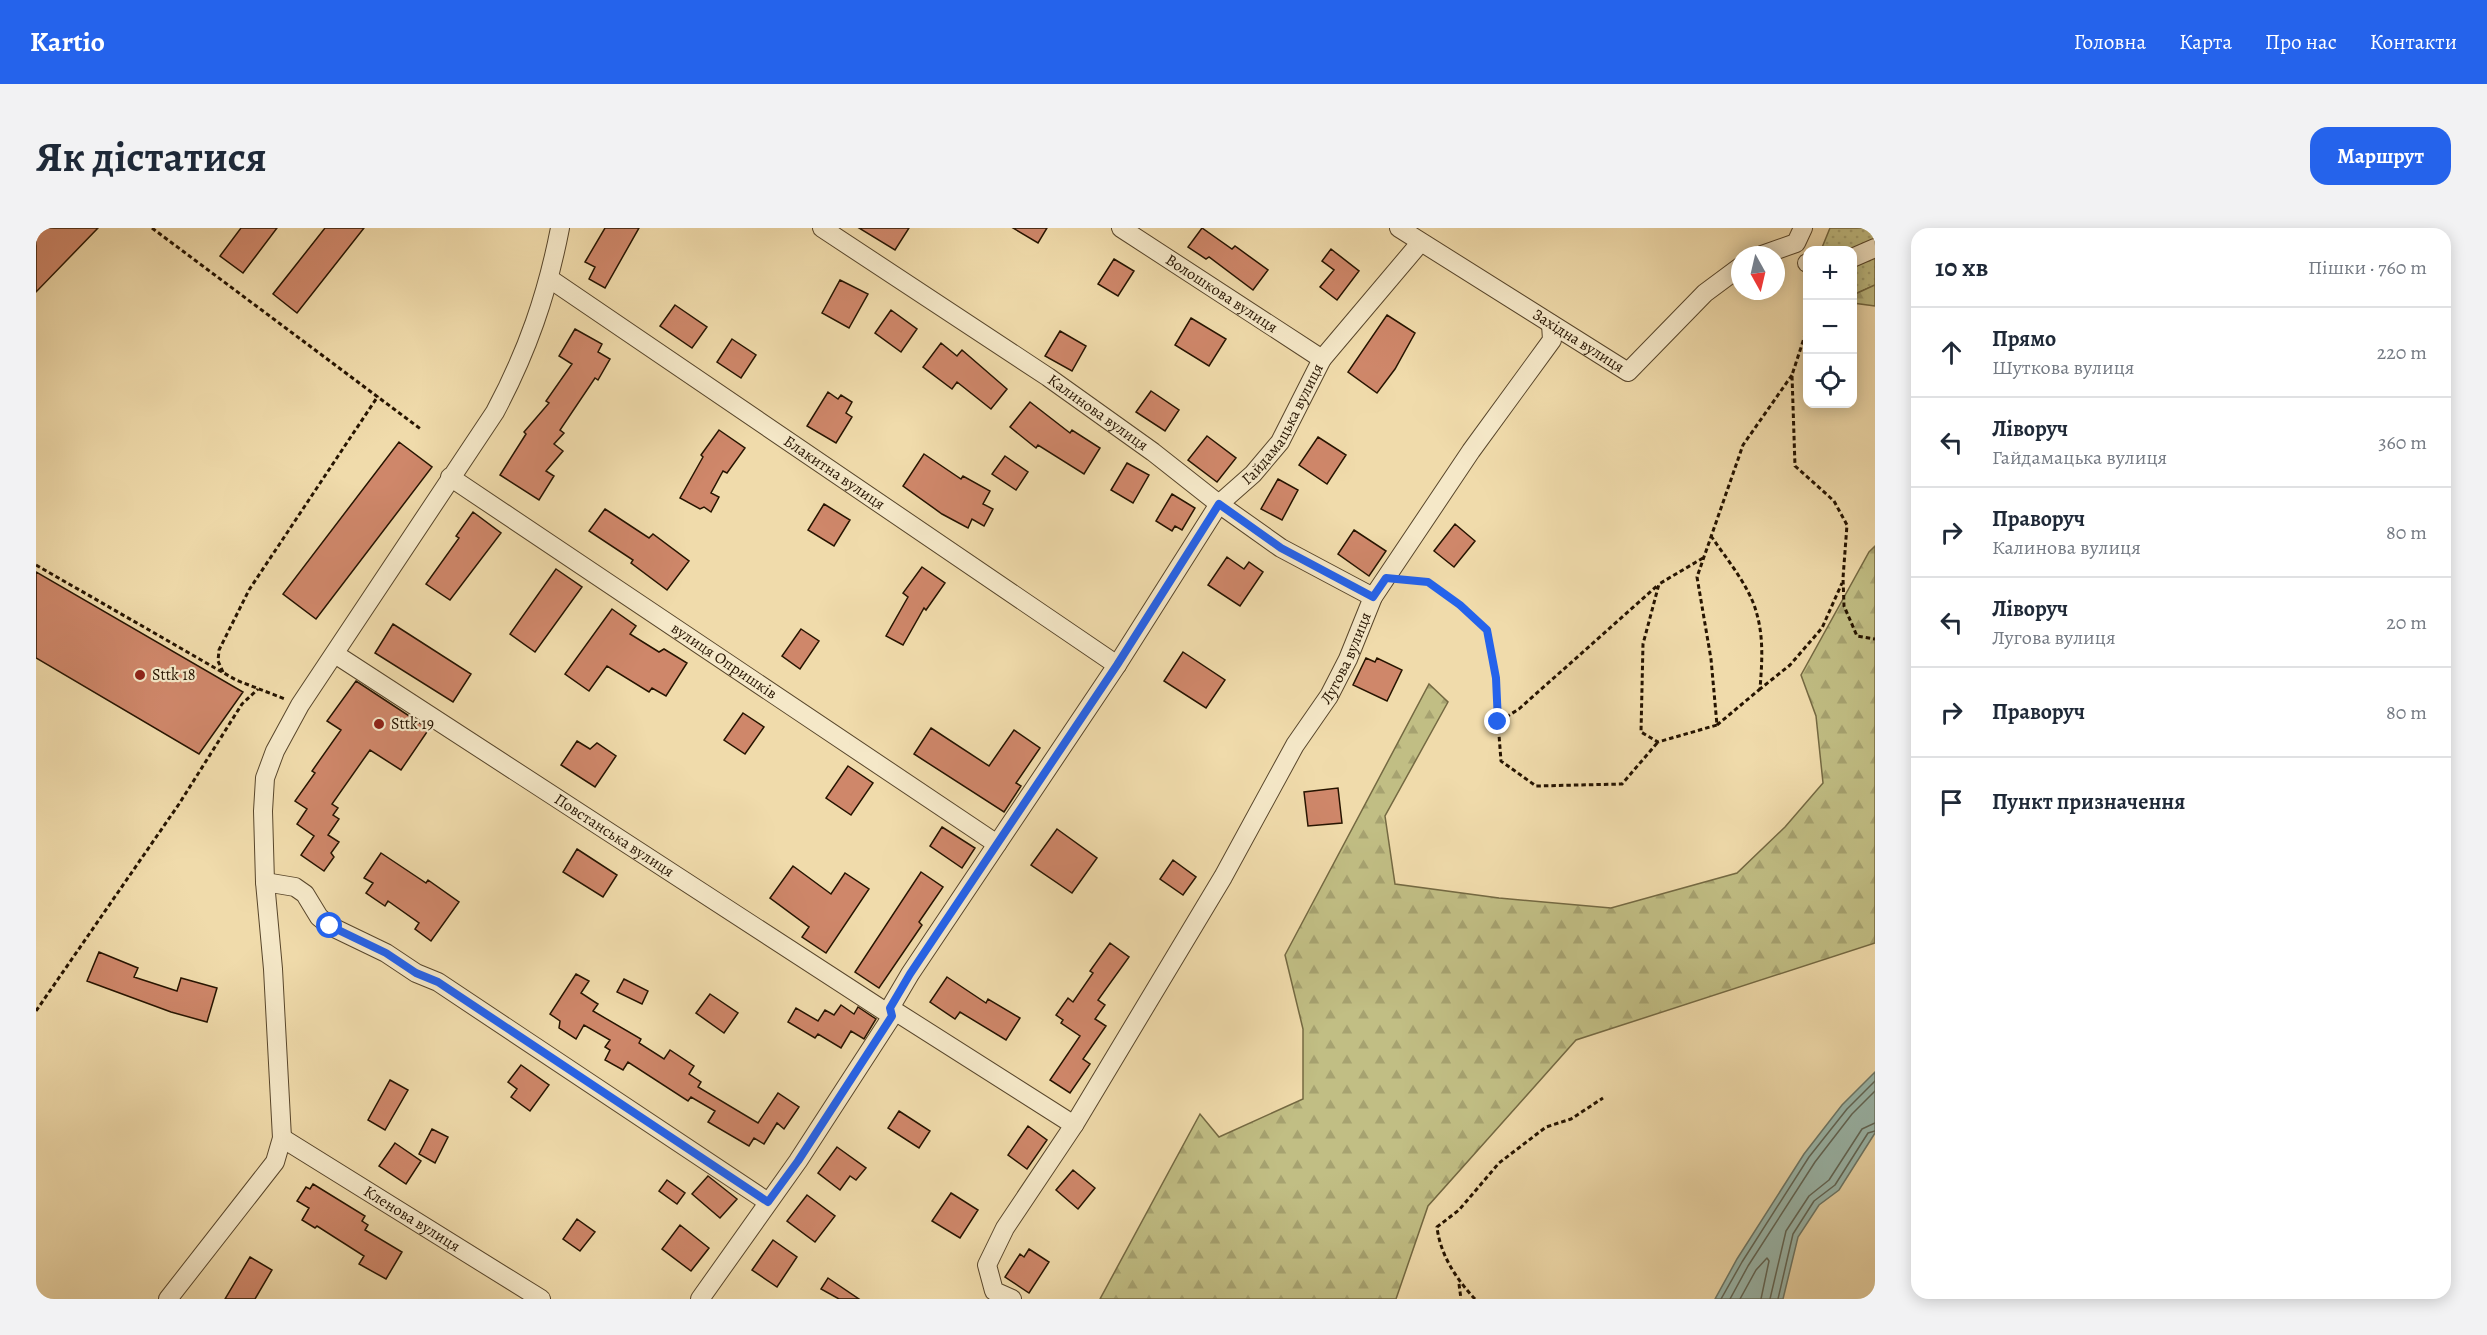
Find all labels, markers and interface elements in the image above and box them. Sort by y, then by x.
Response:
text: Kartio [30,23,105,61]
text: Головна [2074,28,2146,56]
text: Карта [2179,28,2232,56]
text: Про нас [2265,28,2337,56]
text: Контакти [2370,28,2457,56]
button: Маршрут [2310,127,2451,185]
text: Як дістатися [36,128,267,185]
north arrow [1731,246,1785,300]
map controls [1803,246,1857,408]
button: + [1803,246,1857,300]
street label: Волошкова вулиця [1161,249,1282,338]
text: 10 хв [1935,250,1988,285]
text: Пішки · 760 m [2308,254,2427,281]
button: − [1803,300,1857,354]
street label: Західна вулиця [1528,304,1629,378]
text: Прямо [1992,324,2056,354]
icon: ahead [1935,336,1968,369]
text: 220 m [2377,339,2427,366]
button: locate [1803,354,1857,408]
text: Шуткова вулиця [1992,354,2134,381]
street label: Гайдамацька вулиця [1237,359,1329,490]
street label: Калинова вулиця [1043,369,1153,456]
text: Ліворуч [1992,414,2068,444]
icon: left [1935,426,1968,459]
text: 360 m [2378,429,2427,456]
street label: Блакитна вулиця [779,430,890,515]
text: Гайдамацька вулиця [1992,444,2167,471]
text: Праворуч [1992,504,2085,534]
icon: right [1935,516,1968,549]
text: 80 m [2386,519,2427,546]
text: Калинова вулиця [1992,534,2141,561]
text: Ліворуч [1992,594,2068,624]
icon: left [1935,606,1968,639]
street label: Лугова вулиця [1315,609,1377,709]
text: 20 m [2386,609,2427,636]
street label: вулиця Опришків [667,617,781,704]
text: Лугова вулиця [1992,624,2116,651]
place label: Sttk 18 [152,664,195,686]
marker: Sttk 18 [133,668,147,682]
icon: right [1935,696,1968,729]
text: Праворуч [1992,697,2085,727]
text: 80 m [2386,699,2427,726]
route end [1484,708,1510,734]
place label: Sttk 19 [391,713,434,735]
marker: Sttk 19 [372,717,386,731]
icon: arrive [1935,786,1968,819]
text: Пункт призначення [1992,787,2185,817]
street label: Повстанська вулиця [550,788,679,883]
route start [316,912,342,938]
street label: Кленова вулиця [359,1180,465,1257]

